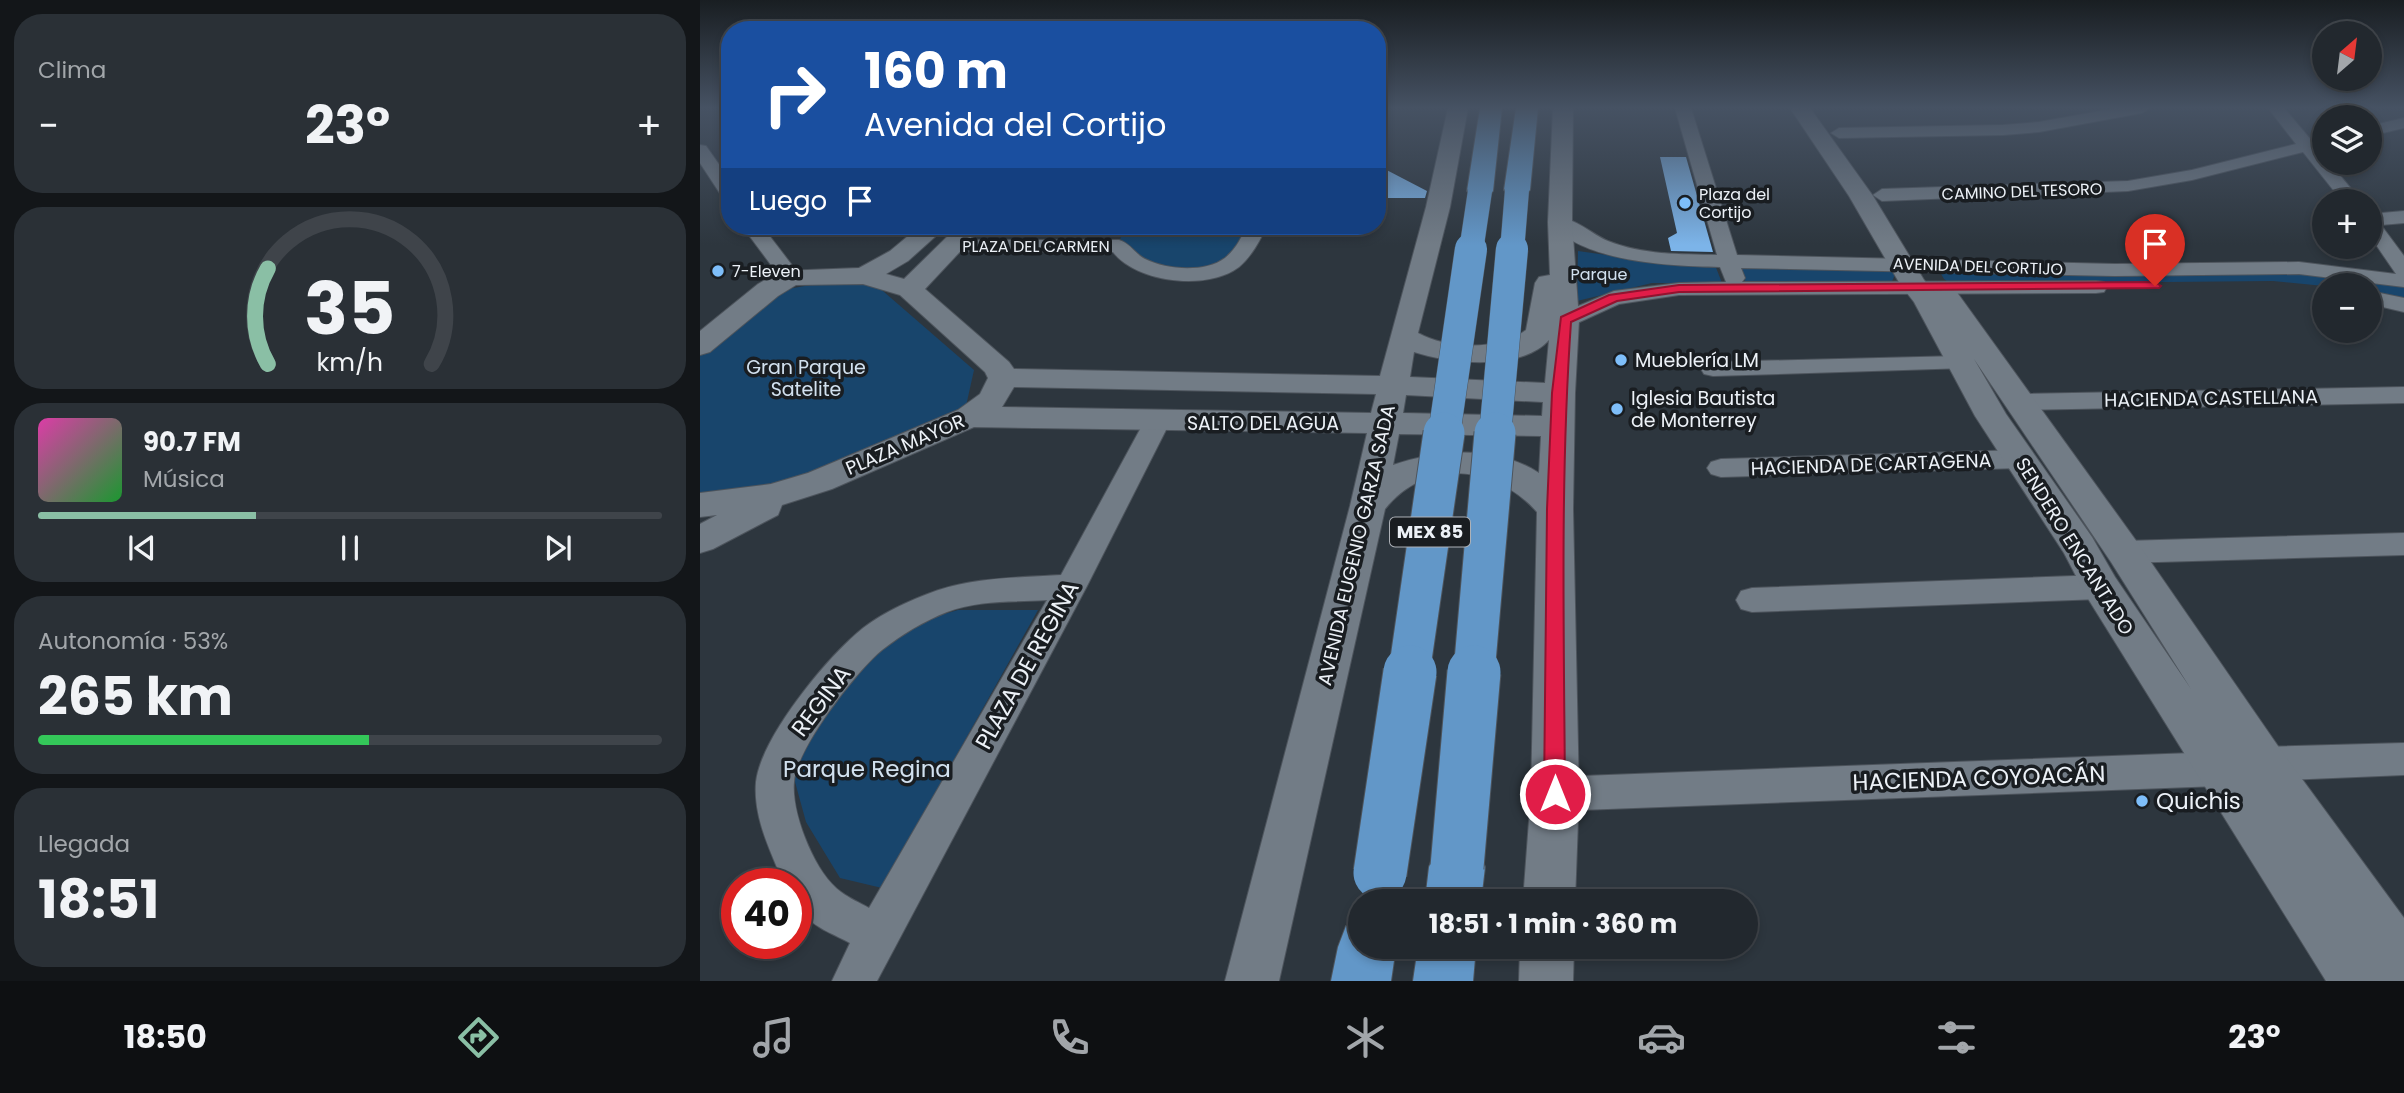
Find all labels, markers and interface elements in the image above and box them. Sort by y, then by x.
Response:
north arrow [2312,21,2382,91]
map controls [2312,21,2382,343]
text: 160 m [864,37,1008,105]
icon: right [749,49,840,140]
text: Clima [38,54,106,86]
text: 23° [305,89,390,162]
text: − [38,99,59,152]
text: + [636,99,662,152]
text: Avenida del Cortijo [864,102,1166,147]
button: layers [2312,105,2382,175]
street label: CAMINO DEL TESORO [1941,177,2103,206]
icon: arrive [841,182,879,220]
text: Luego [749,183,827,219]
place label: Plaza del Cortijo [1699,183,1770,224]
button: + [2312,189,2382,259]
marker: Plaza del Cortijo [1677,195,1693,211]
pin [2125,214,2185,286]
icon: arrive [2136,225,2174,263]
street label: PLAZA DEL CARMEN [962,235,1110,258]
street label: AVENIDA DEL CORTIJO [1892,252,2064,281]
text: 35 [304,258,396,359]
place label: 7-Eleven [732,260,801,283]
marker: 7-Eleven [710,263,726,279]
park label: Parque [1570,263,1628,286]
button: − [2312,273,2382,343]
text: km/h [317,345,383,380]
place label: Mueblería LM [1635,347,1759,374]
marker: Mueblería LM [1613,352,1629,368]
park label: Gran Parque Satelite [746,354,866,403]
street label: HACIENDA CASTELLANA [2104,383,2318,414]
place label: Iglesia Bautista de Monterrey [1631,385,1775,434]
marker: Iglesia Bautista de Monterrey [1609,401,1625,417]
street label: AVENIDA EUGENIO GARZA SADA [1311,402,1402,688]
street label: PLAZA MAYOR [842,407,969,482]
street label: SALTO DEL AGUA [1187,410,1339,437]
text: 90.7 FM [143,424,241,460]
street label: HACIENDA DE CARTAGENA [1750,447,1992,482]
street label: SENDERO ENCANTADO [2009,452,2140,640]
text: Música [143,463,225,495]
road number: MEX 85 [1390,518,1470,546]
icon: previous [123,529,161,567]
icon: pause [331,529,369,567]
icon: next [539,529,577,567]
street label: PLAZA DE REGINA [967,575,1087,755]
text: Autonomía · 53% [38,625,228,657]
street label: REGINA [784,659,858,743]
text: 265 km [38,660,233,733]
park label: Parque Regina [783,753,951,785]
position arrow [1518,757,1592,831]
street label: HACIENDA COYOACÁN [1852,758,2106,798]
place label: Quichis [2156,785,2241,817]
marker: Quichis [2134,793,2150,809]
text: Llegada [38,828,130,860]
text: 18:51 [38,863,159,936]
speed limit sign: 40 [721,868,812,959]
text: 18:51 · 1 min · 360 m [1429,906,1677,942]
icon: directions [454,1013,503,1062]
icon: music [749,1013,798,1062]
icon: phone [1045,1013,1094,1062]
icon: climate [1341,1013,1390,1062]
icon: car [1637,1013,1686,1062]
icon: filters [1932,1013,1981,1062]
text: 18:50 [123,1014,207,1059]
text: 23° [2228,1014,2281,1059]

